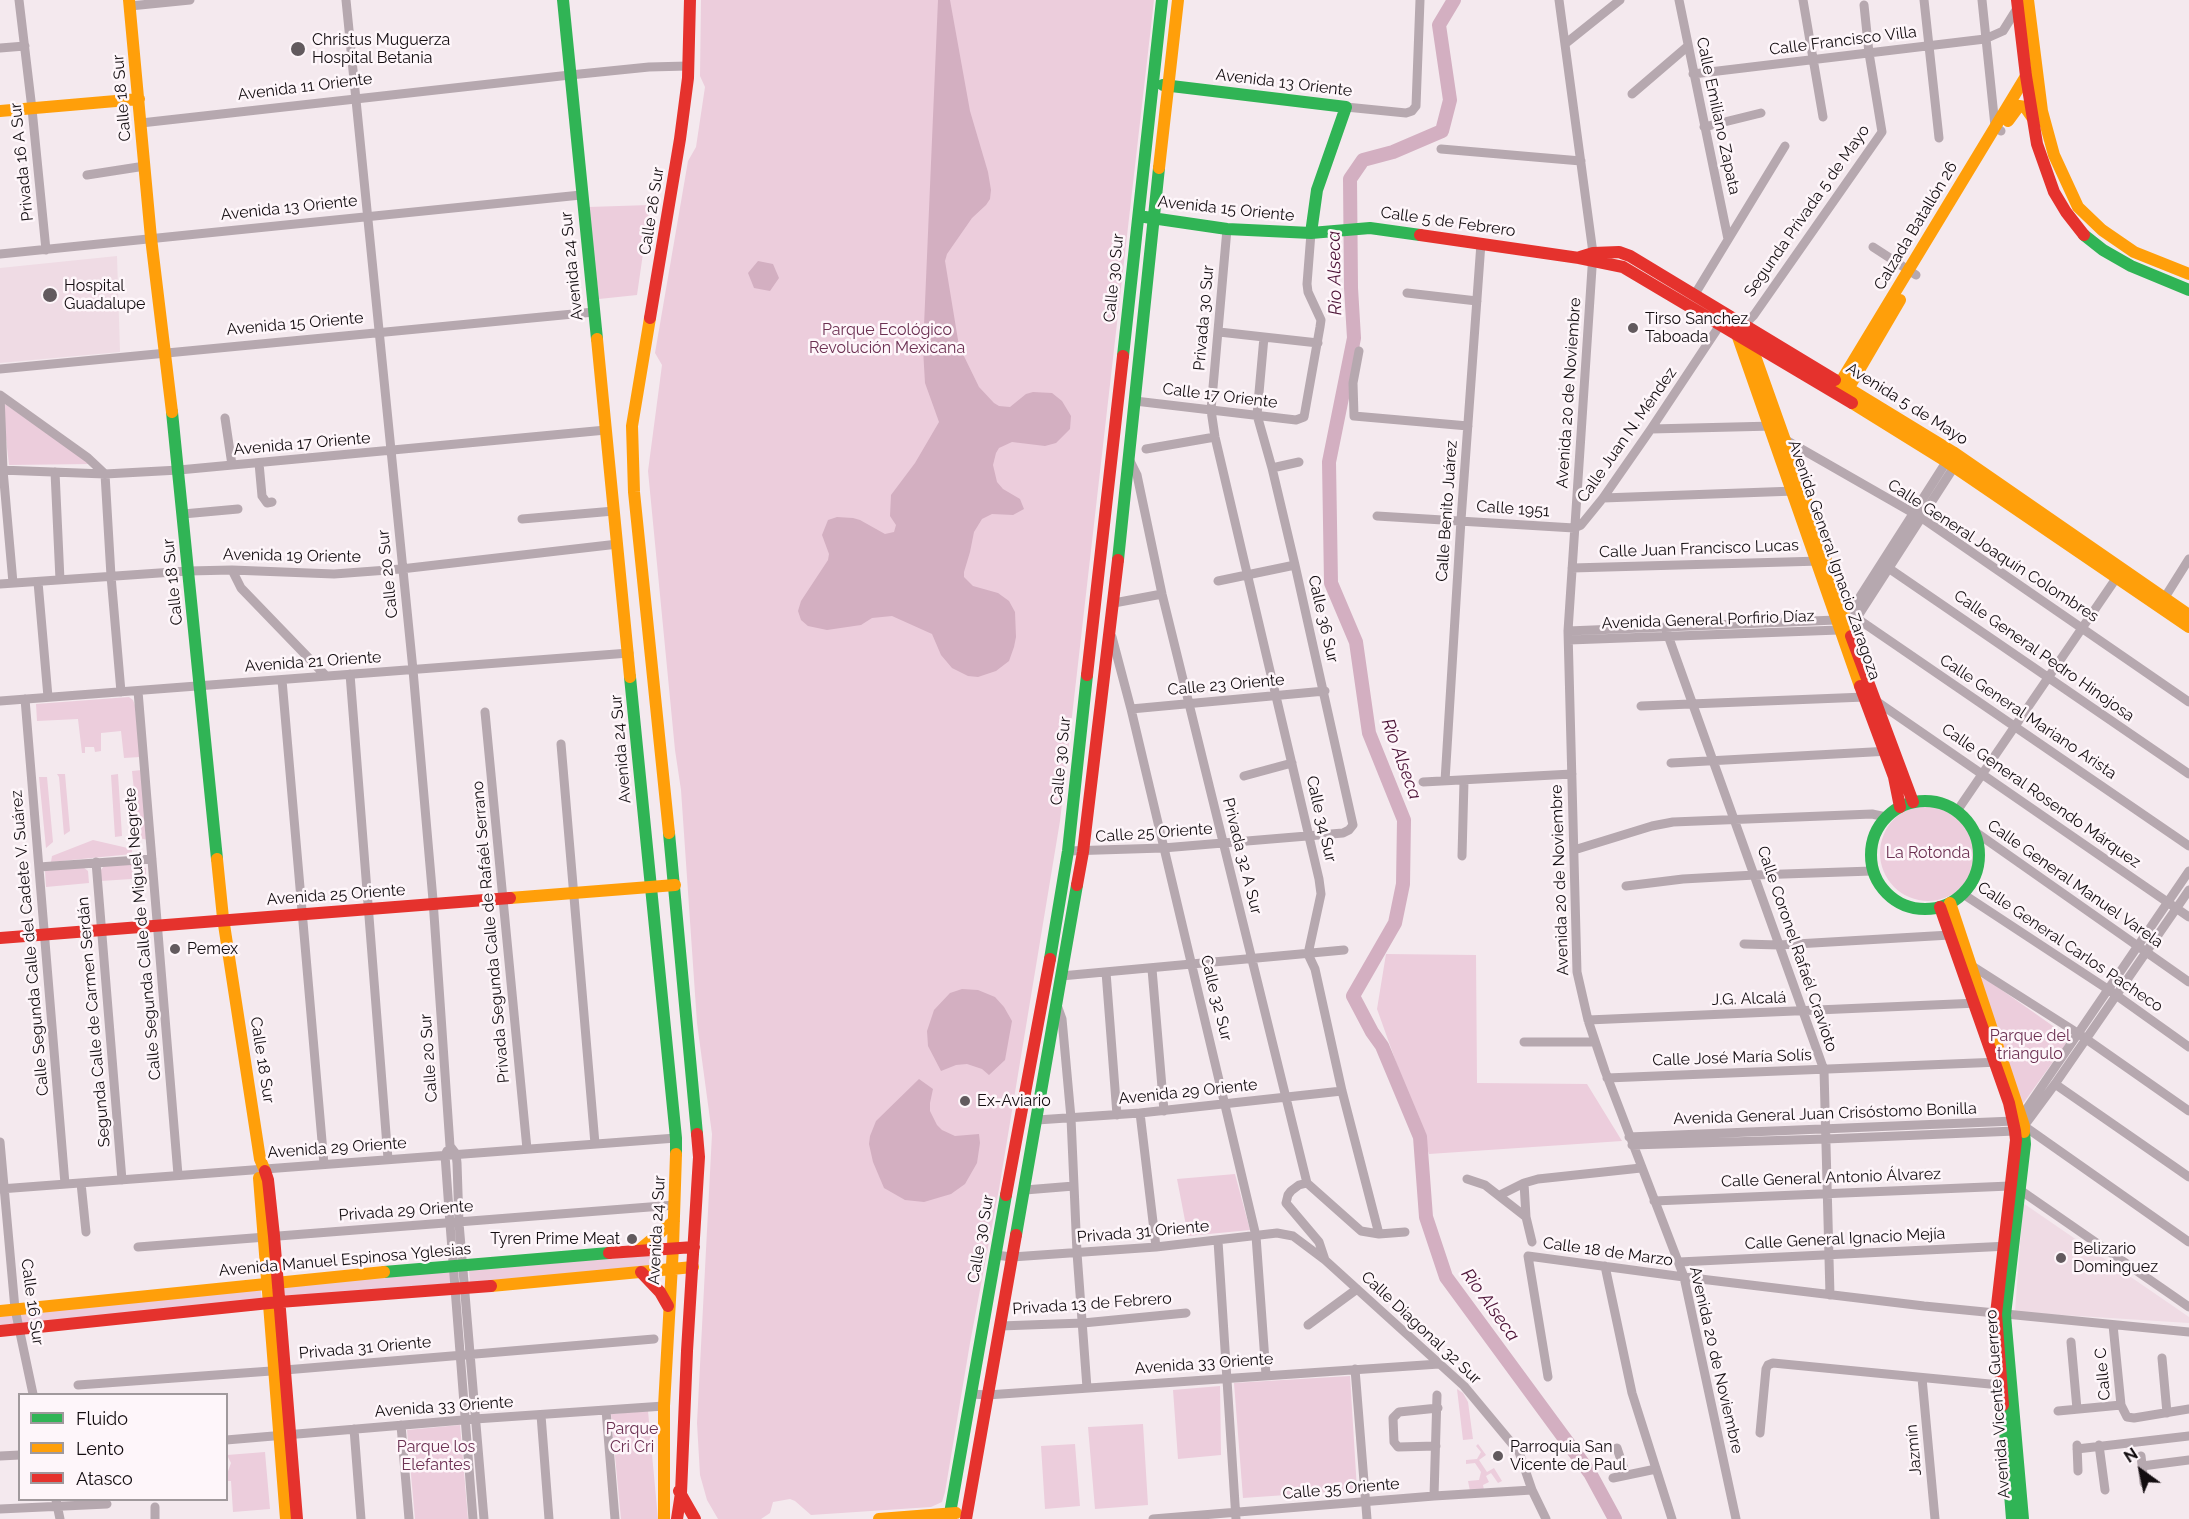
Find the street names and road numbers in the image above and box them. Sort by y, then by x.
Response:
street label: Calle Francisco Villa [1768,22,1918,60]
street label: Calle Emiliano Zapata [1692,35,1744,197]
street label: Calle 18 Sur [109,54,135,142]
street label: Avenida 13 Oriente [1215,65,1353,101]
street label: Avenida 11 Oriente [237,69,373,105]
street label: Privada 16 A Sur [6,102,38,222]
street label: Segunda Privada 5 de Mayo [1740,121,1874,301]
street label: Calzada Batallón 26 [1870,158,1962,294]
street label: Calle 26 Sur [636,166,668,256]
street label: Avenida 13 Oriente [220,191,358,225]
street label: Avenida 15 Oriente [1157,192,1295,226]
street label: Calle 5 de Febrero [1379,203,1517,241]
street label: Avenida 24 Sur [557,211,587,321]
street label: Calle 30 Sur [1100,233,1128,323]
street label: Privada 30 Sur [1190,264,1218,372]
street label: Avenida 20 de Noviembre [1553,297,1585,489]
street label: Avenida 15 Oriente [226,308,364,340]
street label: Avenida 5 de Mayo [1843,359,1971,449]
street label: Calle Juan N. Méndez [1573,364,1681,506]
street label: Calle 17 Oriente [1161,379,1279,413]
street label: Avenida 17 Oriente [233,428,371,460]
street label: Avenida General Ignacio Zaragoza [1784,438,1884,682]
street label: Calle Benito Juárez [1432,440,1462,582]
street label: Calle General Joaquín Colombres [1884,476,2102,626]
street label: Calle 1951 [1476,497,1550,521]
street label: Calle 20 Sur [374,529,402,619]
street label: Calle Juan Francisco Lucas [1599,536,1799,562]
street label: Calle 18 Sur [159,538,187,626]
street label: Avenida 19 Oriente [223,545,361,567]
street label: Calle 36 Sur [1304,573,1342,665]
street label: Calle General Pedro Hinojosa [1950,586,2138,726]
street label: Avenida General Porfirio Díaz [1601,607,1815,633]
street label: Avenida 21 Oriente [244,648,382,676]
street label: Calle General Mariano Arista [1936,651,2120,783]
street label: Calle 23 Oriente [1167,670,1285,700]
street label: Avenida 24 Sur [607,694,635,804]
street label: Calle 30 Sur [1047,716,1075,806]
street label: Calle General Rosendo Márquez [1938,720,2144,872]
street label: Calle 34 Sur [1302,774,1340,864]
street label: Privada Segunda Calle de Rafaél Serrano [468,780,514,1084]
street label: Avenida 20 de Noviembre [1547,784,1573,976]
street label: Calle Segunda Calle de Miguel Negrete [121,787,165,1081]
street label: Calle Segunda Calle del Cadete V. Suárez [7,789,53,1097]
street label: Privada 32 A Sur [1218,796,1266,916]
street label: Calle General Manuel Varela [1983,816,2167,952]
street label: Calle 25 Oriente [1095,819,1213,847]
street label: Calle Coronel Rafaél Cravioto [1753,844,1841,1054]
street label: Calle General Carlos Pacheco [1974,878,2166,1016]
street label: Avenida 25 Oriente [266,881,406,909]
street label: Segunda Calle de Carmen Serdán [73,896,115,1148]
street label: Calle 32 Sur [1196,953,1236,1043]
street label: J.G. Alcalá [1711,988,1787,1010]
street label: Calle 20 Sur [416,1013,442,1103]
street label: Calle 18 Sur [246,1015,278,1105]
street label: Calle José María Solís [1652,1046,1812,1070]
street label: Avenida 29 Oriente [1118,1075,1258,1109]
street label: Avenida General Juan Crisóstomo Bonilla [1673,1099,1977,1129]
street label: Avenida 29 Oriente [267,1134,407,1162]
street label: Calle General Antonio Álvarez [1721,1165,1941,1191]
street label: Avenida 24 Sur [645,1175,669,1285]
street label: Calle 30 Sur [964,1193,998,1285]
street label: Privada 29 Oriente [338,1197,474,1225]
street label: Privada 31 Oriente [1076,1217,1210,1247]
street label: Calle General Ignacio Mejía [1744,1224,1946,1254]
street label: Calle 18 de Marzo [1542,1233,1674,1271]
street label: Avenida Manuel Espinosa Yglesias [218,1239,472,1281]
street label: Calle 16 Sur [16,1257,48,1347]
street label: Avenida 20 de Noviembre [1685,1265,1747,1455]
street label: Calle Diagonal 32 Sur [1357,1267,1485,1389]
street label: Privada 13 de Febrero [1012,1289,1172,1319]
street label: Avenida Vicente Guerrero [1982,1309,2014,1499]
street label: Privada 31 Oriente [298,1333,432,1363]
street label: Calle C [2091,1347,2115,1401]
street label: Avenida 33 Oriente [1134,1350,1274,1378]
street label: Avenida 33 Oriente [374,1393,514,1421]
street label: Jazmín [1902,1423,1926,1477]
street label: Calle 35 Oriente [1282,1474,1400,1504]

